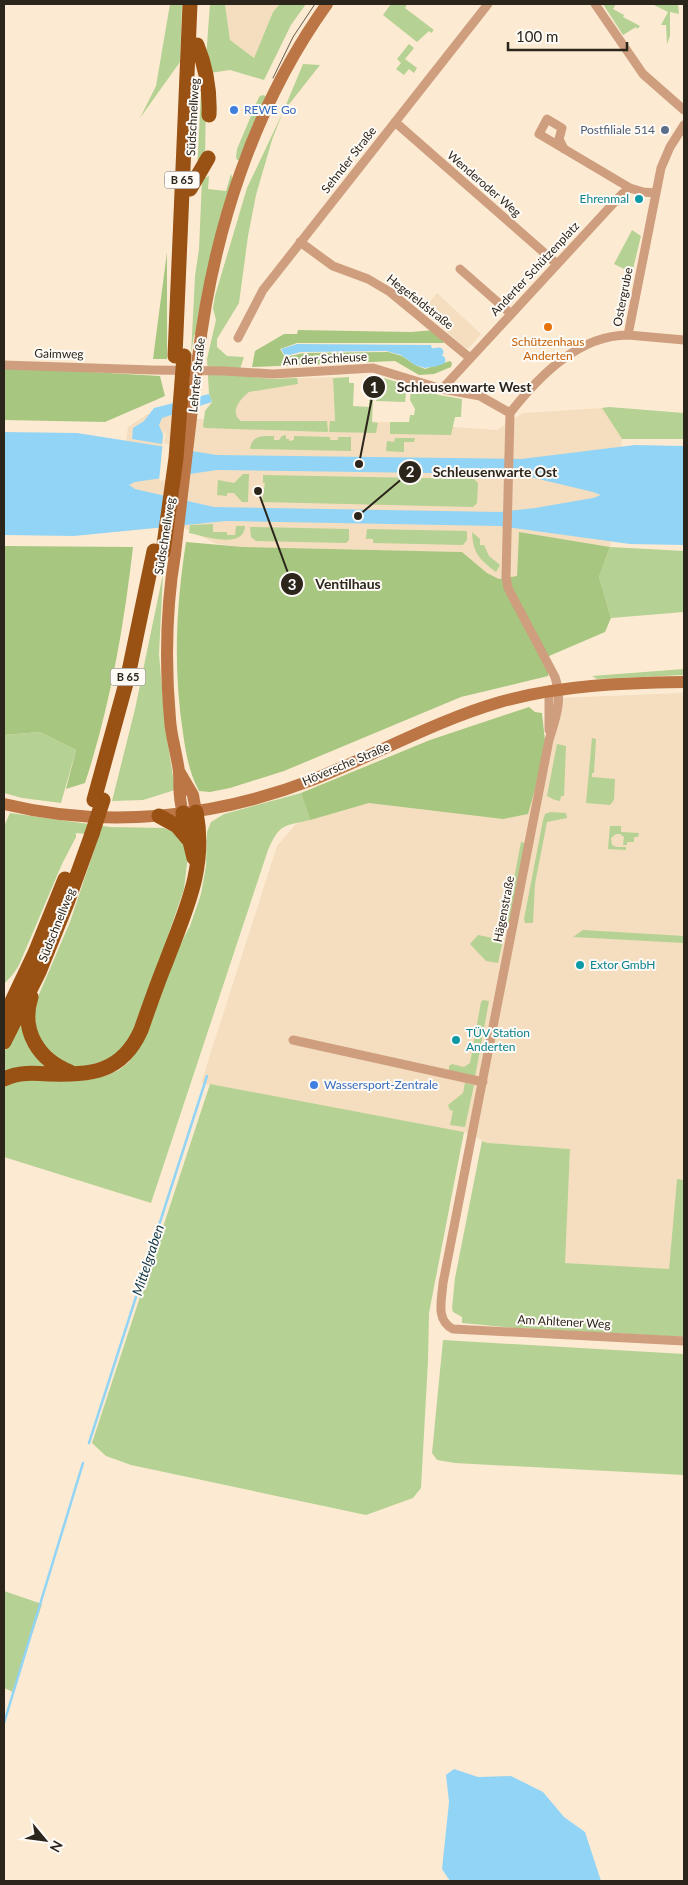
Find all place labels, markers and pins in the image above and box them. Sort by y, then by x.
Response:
place label: REWE Go [244,102,297,117]
marker: REWE Go [228,104,240,116]
place label: Postfiliale 514 [580,122,655,137]
marker: Postfiliale 514 [659,124,671,136]
place label: Ehrenmal [580,191,629,206]
marker: Ehrenmal [633,193,645,205]
marker: Schützenhaus Anderten [542,321,554,333]
place label: Schützenhaus Anderten [512,334,584,363]
callout: Schleusenwarte West [361,373,541,402]
callout: Schleusenwarte Ost [398,457,567,486]
callout: Ventilhaus [280,570,390,599]
place label: Extor GmbH [590,957,655,972]
marker: Extor GmbH [574,959,586,971]
place label: TÜV Station Anderten [466,1025,530,1054]
marker: TÜV Station Anderten [450,1034,462,1046]
place label: Wassersport-Zentrale [324,1077,438,1092]
marker: Wassersport-Zentrale [308,1079,320,1091]

